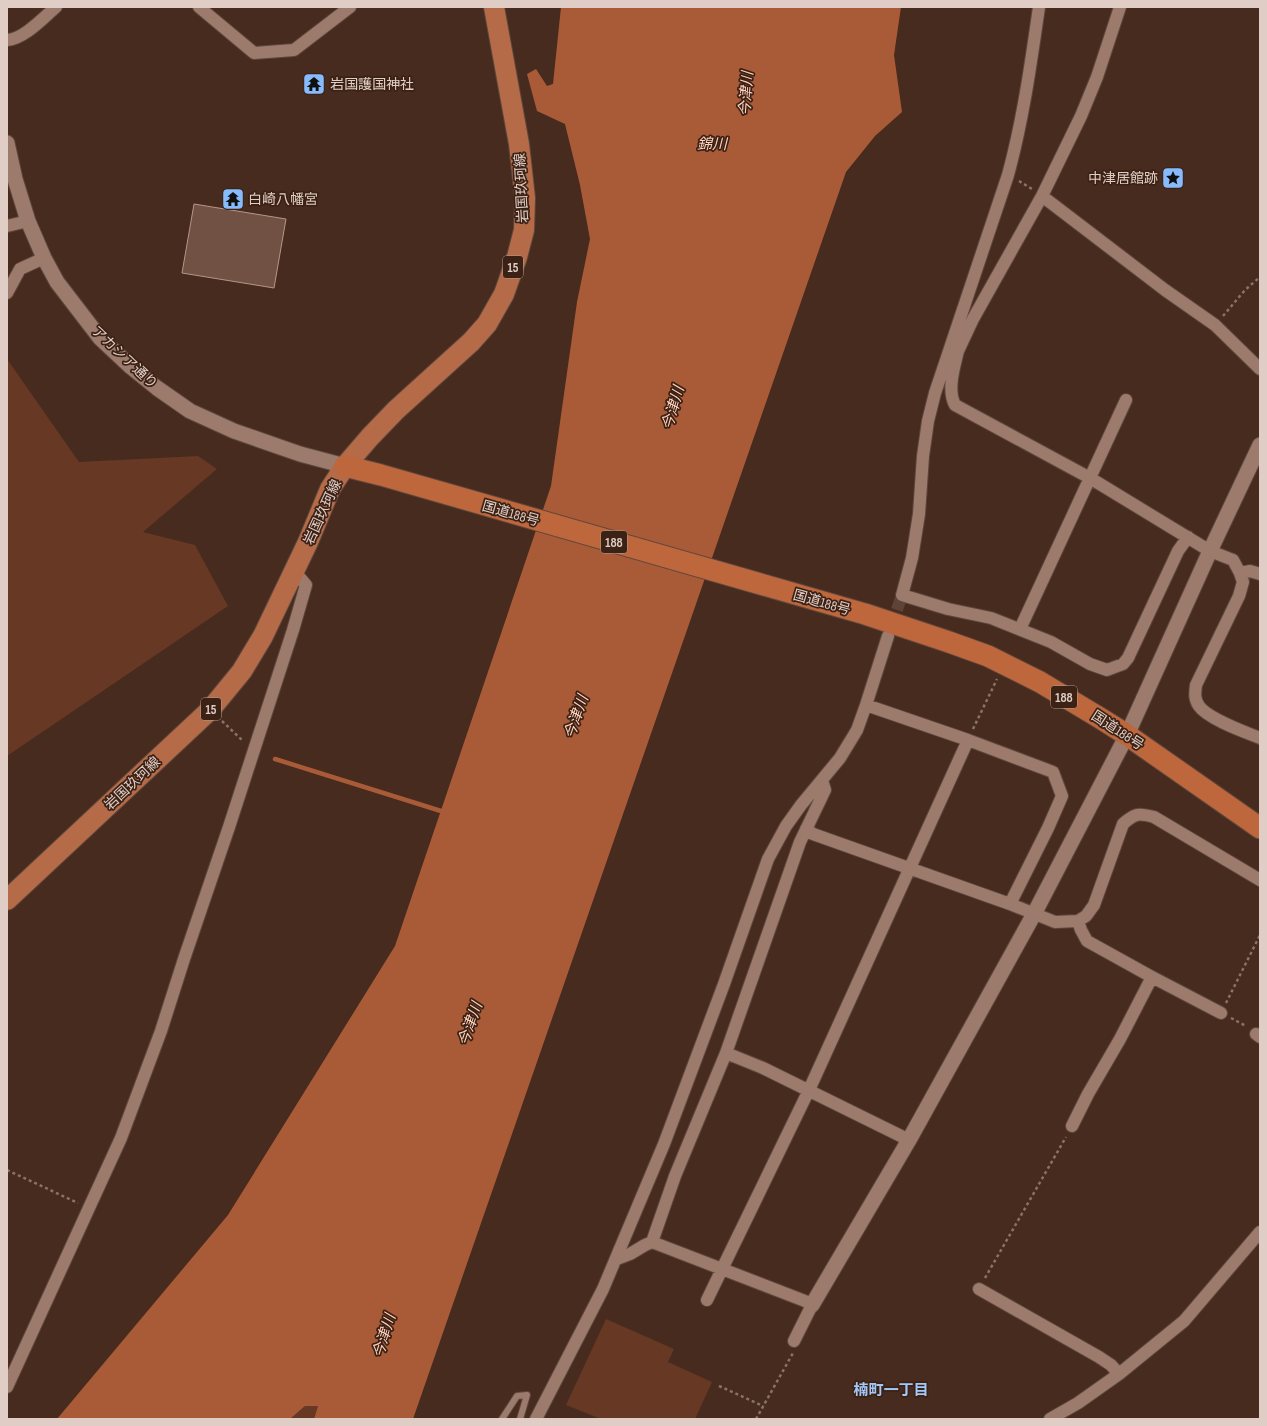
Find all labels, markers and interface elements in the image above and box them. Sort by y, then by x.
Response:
water label: 今津川 [735,69,758,117]
temple icon: 岩国護国神社 [301,71,327,97]
place label: 岩国護国神社 [330,76,414,93]
water label: 錦川 [697,135,729,154]
street label: 岩国玖珂線 [511,153,532,223]
place icon: 中津居館跡 [1160,165,1186,191]
place label: 中津居館跡 [1088,170,1158,187]
temple icon: 白崎八幡宮 [220,186,246,212]
place label: 白崎八幡宮 [248,191,318,208]
road number: 15 [503,256,523,278]
street label: アカシア通り [88,323,161,392]
water label: 今津川 [658,382,689,432]
street label: 岩国玖珂線 [300,477,345,548]
street label: 国道188号 [480,497,542,530]
road number: 188 [601,531,627,553]
street label: 国道188号 [791,586,853,619]
road number: 188 [1051,686,1077,708]
water label: 今津川 [560,691,593,742]
road number: 15 [201,698,221,720]
street label: 国道188号 [1088,707,1147,754]
street label: 岩国玖珂線 [101,753,164,813]
water label: 今津川 [454,998,487,1049]
water label: 今津川 [369,1310,401,1360]
district label: 楠町一丁目 [853,1381,929,1400]

